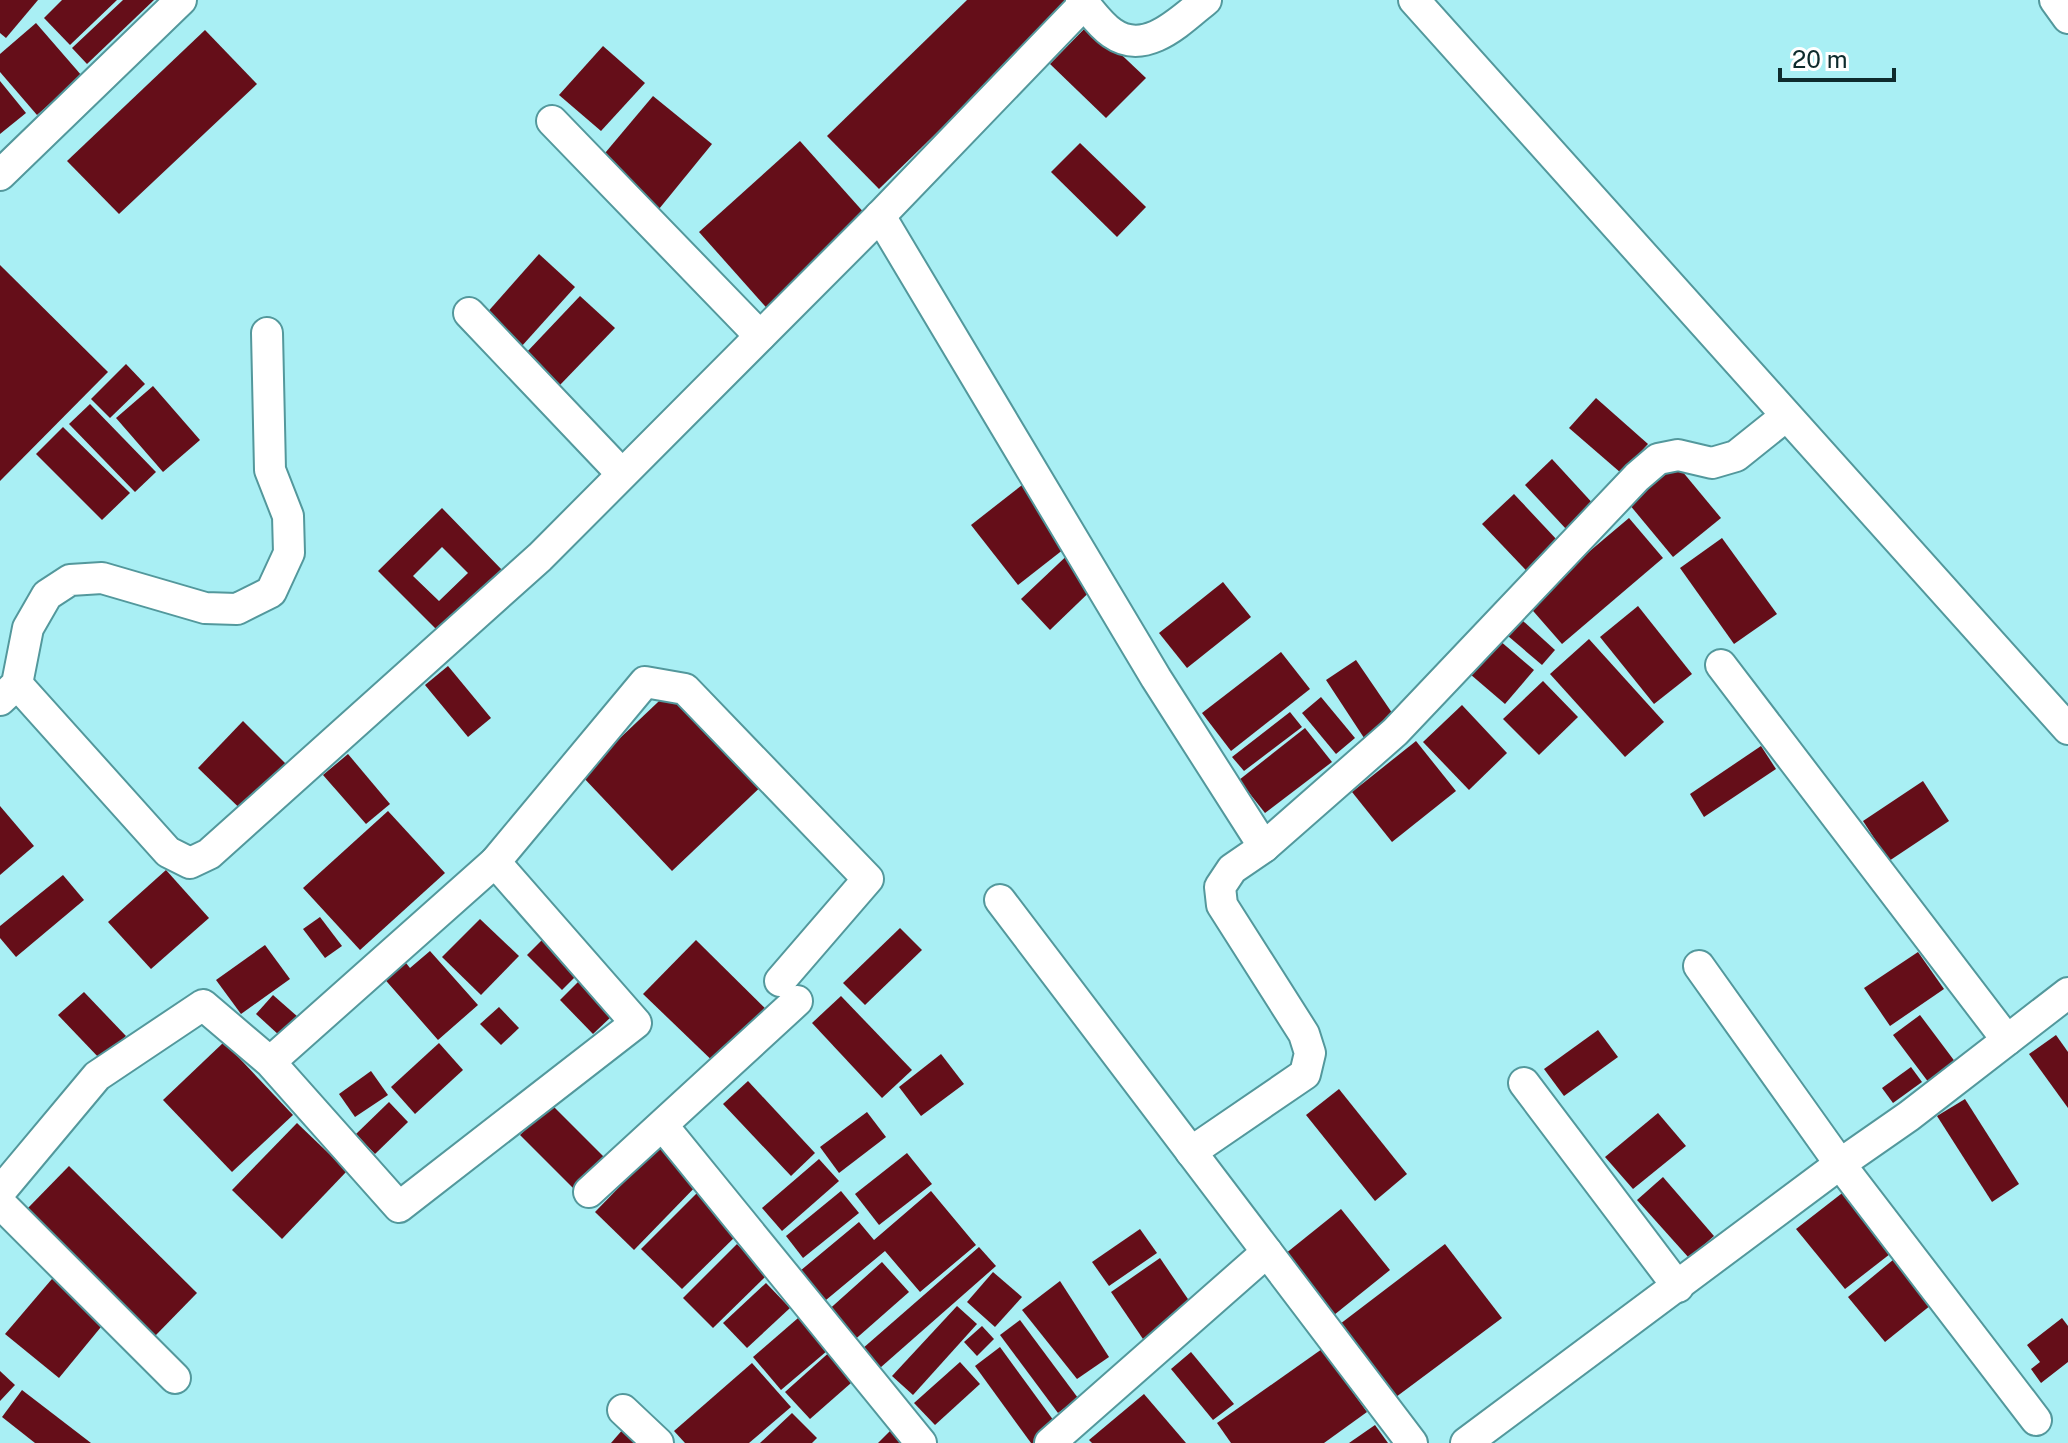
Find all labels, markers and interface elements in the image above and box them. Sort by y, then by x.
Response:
scale bar [1780,32,1894,82]
text: 20 m [1792,45,1848,73]

